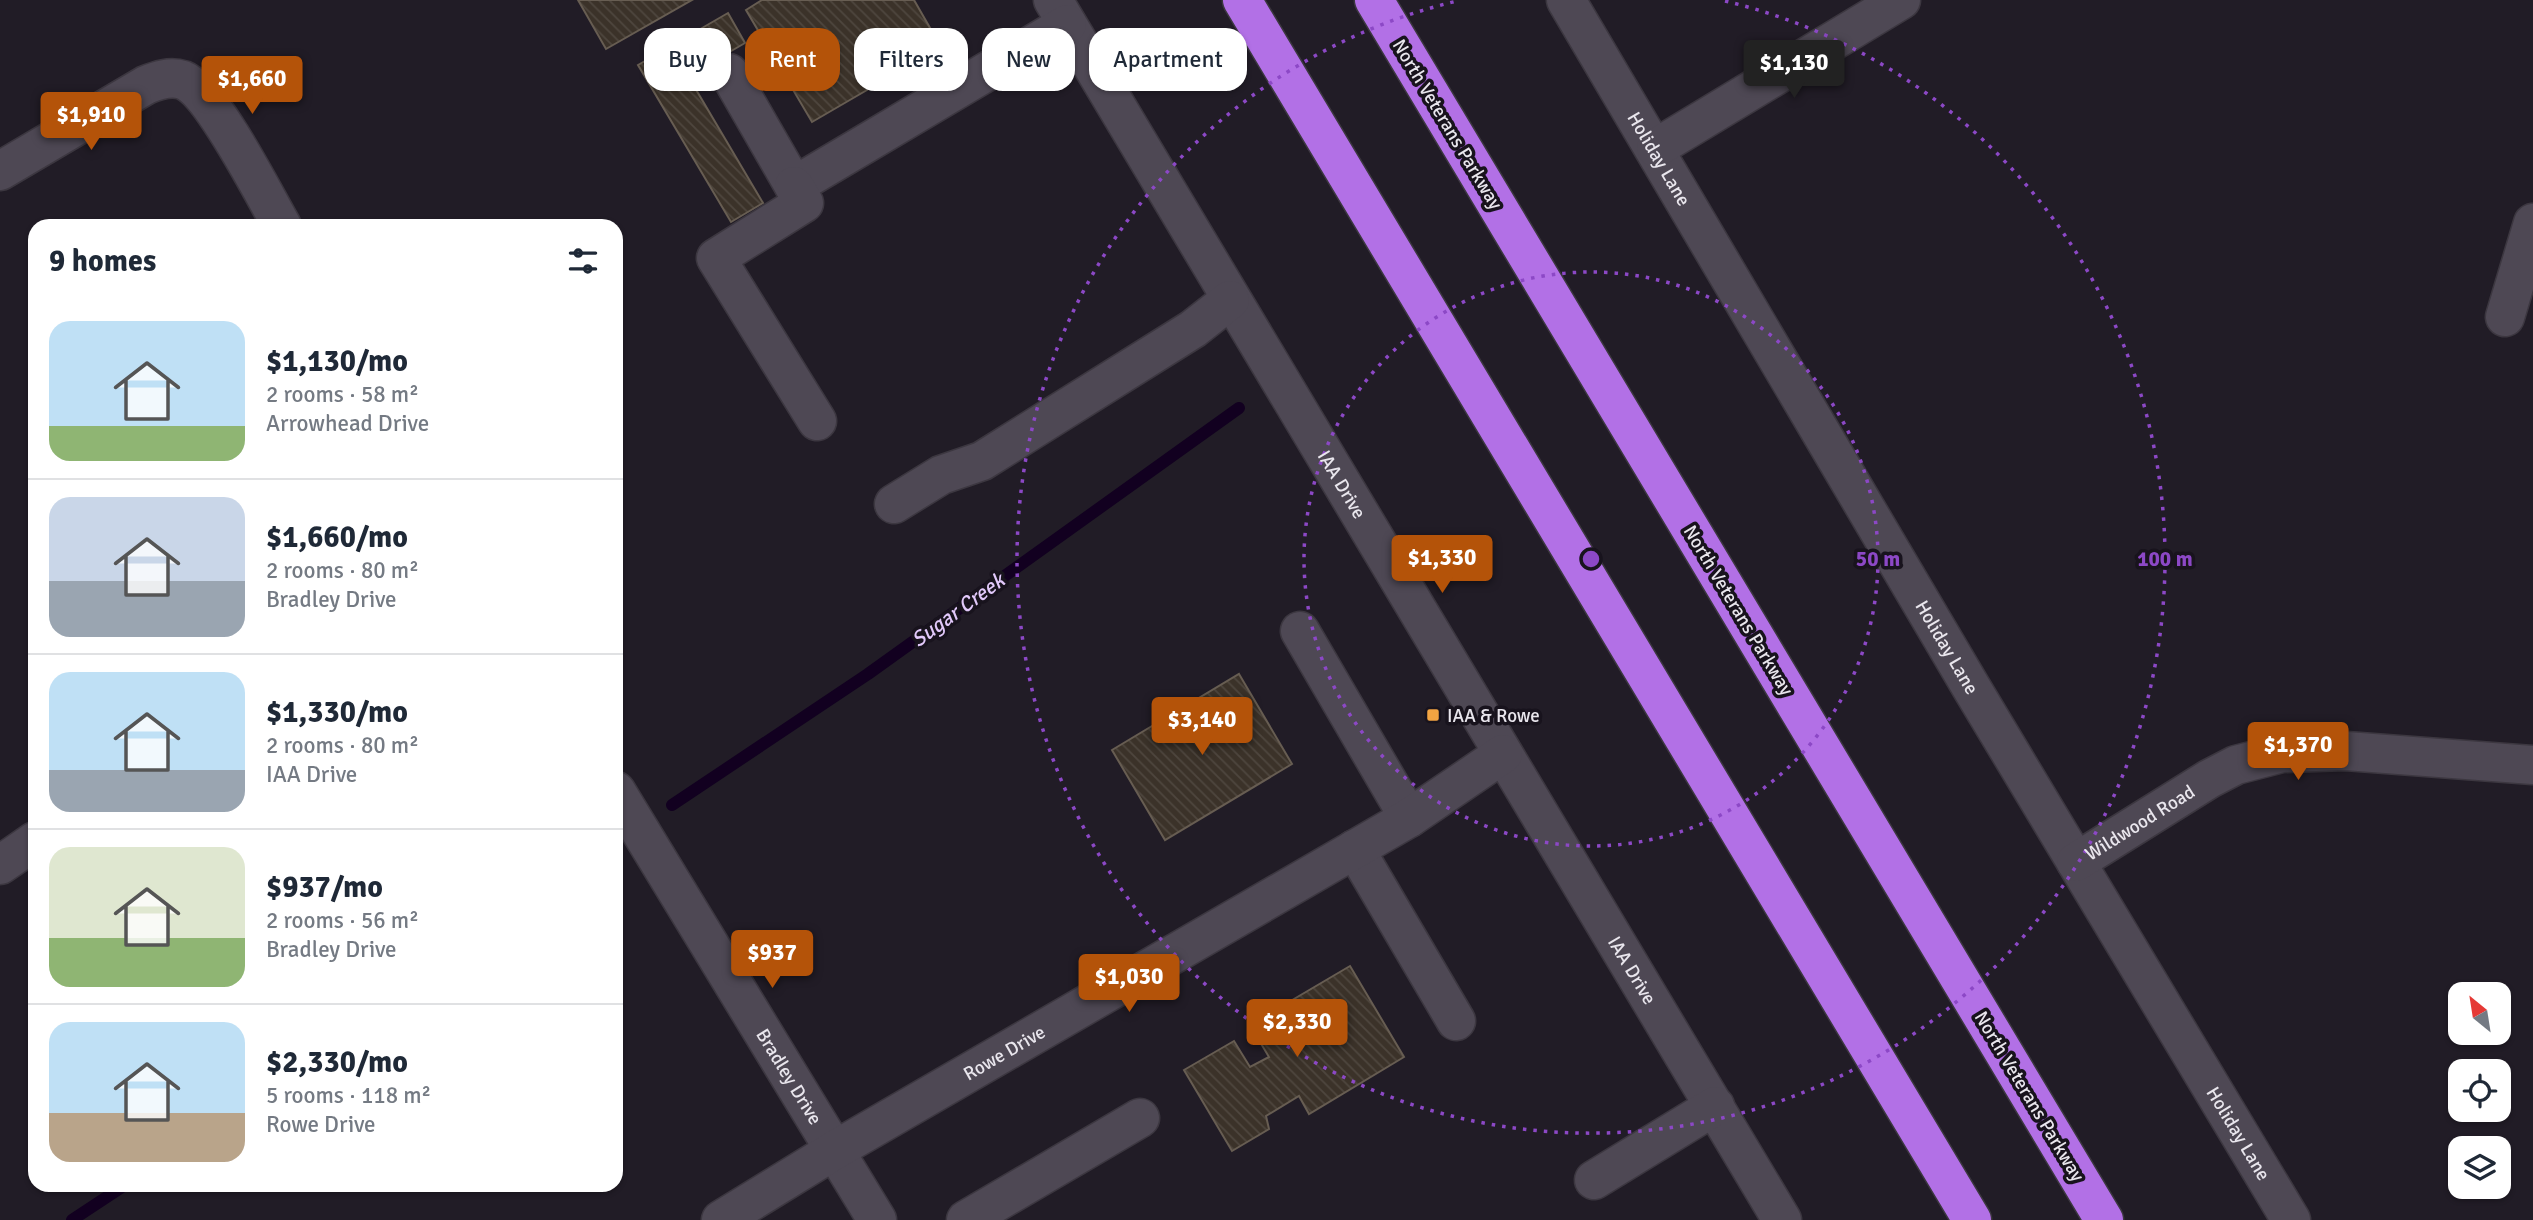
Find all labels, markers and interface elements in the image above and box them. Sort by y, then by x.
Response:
chip: Buy [644,28,731,91]
chip: Rent [745,28,840,91]
chip: Filters [854,28,968,91]
chip: New [982,28,1075,91]
chip: Apartment [1089,28,1247,91]
street label: North Veterans Parkway [1387,35,1508,214]
pin: $1,130 [1737,41,1851,100]
text: $1,130 [1760,48,1828,77]
pin: $1,660 [195,57,309,116]
text: $1,660 [218,64,286,93]
pin: $1,910 [34,92,148,152]
text: $1,910 [57,100,125,129]
street label: Holiday Lane [1622,108,1696,210]
icon: filters [564,242,602,280]
text: 9 homes [49,243,156,280]
text: $1,130/mo [266,343,408,380]
icon: home [105,349,189,433]
text: 2 rooms · 58 m² [266,380,419,409]
text: Arrowhead Drive [266,409,429,438]
street label: IAA Drive [1312,446,1371,523]
text: $1,660/mo [266,519,408,556]
street label: North Veterans Parkway [1678,521,1799,700]
icon: home [105,525,189,609]
pin: $1,330 [1385,536,1499,595]
text: $1,330 [1408,543,1476,572]
text: 50 m [1856,546,1900,572]
text: 100 m [2137,546,2193,572]
centre of rings [1579,547,1603,571]
text: 2 rooms · 80 m² [266,556,419,585]
water label: Sugar Creek [906,566,1012,653]
text: Bradley Drive [266,585,397,614]
street label: Holiday Lane [1909,596,1984,699]
text: $1,330/mo [266,694,408,731]
pin: $3,140 [1145,698,1259,757]
icon: home [105,700,189,784]
place label: IAA & Rowe [1447,704,1540,728]
text: $3,140 [1168,705,1236,734]
marker: IAA & Rowe [1425,707,1441,723]
pin: $1,370 [2241,722,2355,782]
text: $1,370 [2264,730,2332,759]
text: 2 rooms · 80 m² [266,731,419,760]
text: IAA Drive [266,760,357,789]
street label: Wildwood Road [2081,780,2200,866]
text: $937/mo [266,869,383,906]
icon: home [105,875,189,959]
text: 2 rooms · 56 m² [266,906,419,935]
pin: $937 [731,930,813,990]
street label: IAA Drive [1602,932,1661,1009]
text: Bradley Drive [266,935,397,964]
text: $937 [747,938,797,967]
pin: $1,030 [1072,954,1186,1014]
text: $1,030 [1095,962,1163,991]
north arrow [2448,982,2511,1045]
map controls [2448,982,2511,1199]
pin: $2,330 [1240,1000,1354,1059]
text: $2,330 [1263,1007,1331,1036]
street label: North Veterans Parkway [1969,1007,2090,1186]
street label: Rowe Drive [959,1020,1050,1086]
street label: Bradley Drive [750,1024,827,1129]
text: $2,330/mo [266,1044,408,1081]
icon: home [105,1050,189,1134]
button: locate [2448,1059,2511,1122]
text: 5 rooms · 118 m² [266,1081,431,1110]
street label: Holiday Lane [2201,1082,2275,1185]
text: Rowe Drive [266,1110,376,1139]
button: layers [2448,1136,2511,1199]

